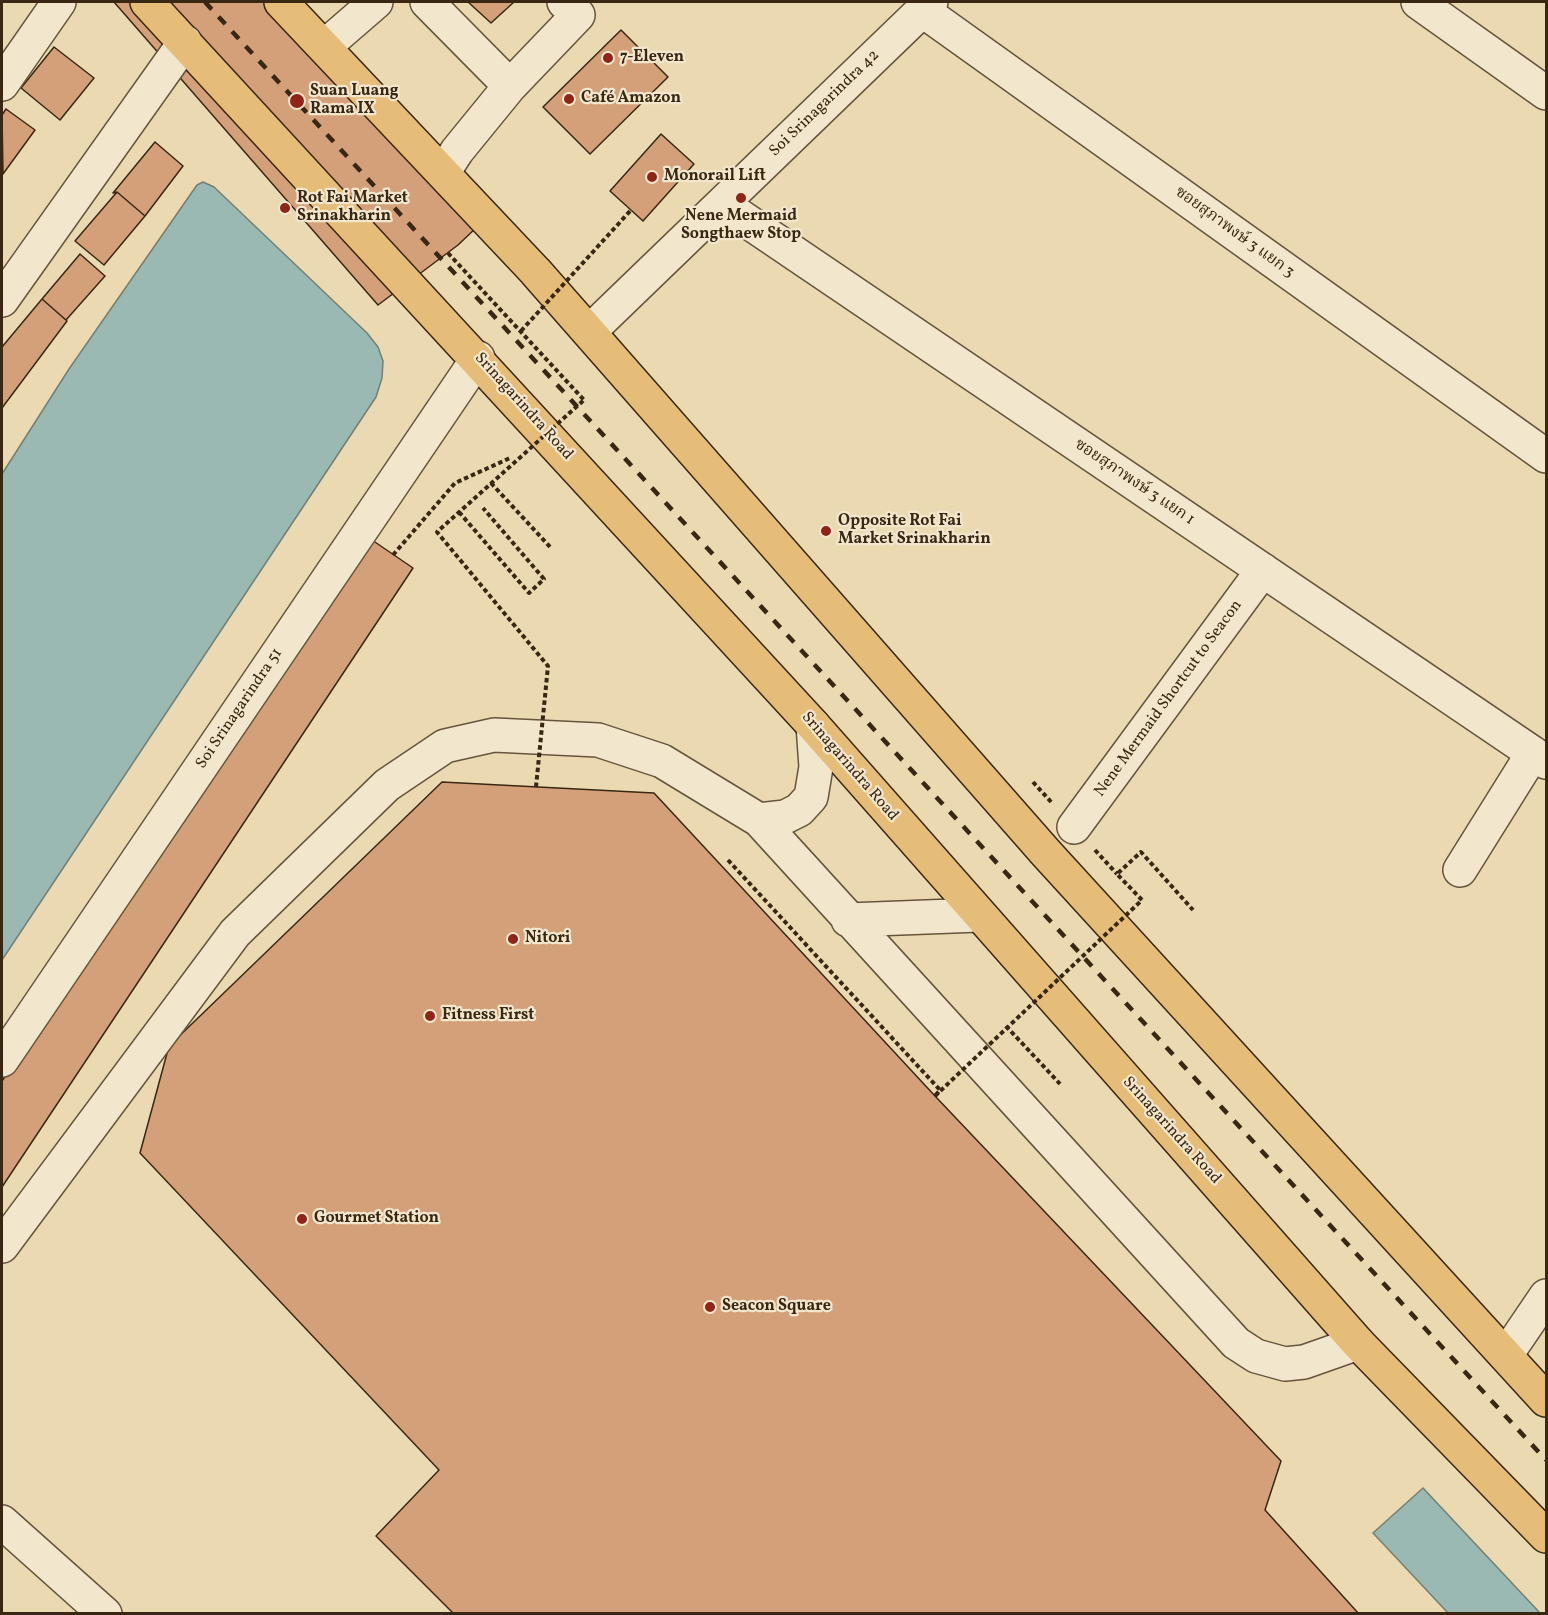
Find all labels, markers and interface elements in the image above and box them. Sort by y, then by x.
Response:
street label: Soi Srinagarindra 42 [766,47,884,161]
place label: 7-Eleven [620,48,684,68]
marker: 7-Eleven [601,51,615,65]
place label: Suan Luang Rama IX [310,82,399,120]
place label: Café Amazon [581,89,681,109]
marker: Suan Luang Rama IX [288,92,306,110]
marker: Café Amazon [562,92,576,106]
place label: Monorail Lift [664,167,766,187]
marker: Monorail Lift [645,170,659,184]
street label: ซอยสุภาพงษ์ 3 แยก 3 [1171,183,1297,283]
place label: Rot Fai Market Srinakharin [297,189,408,227]
marker: Nene Mermaid Songthaew Stop [734,191,748,205]
marker: Rot Fai Market Srinakharin [278,201,292,215]
place label: Nene Mermaid Songthaew Stop [681,207,801,245]
street label: Srinagarindra Road [470,349,576,465]
street label: ซอยสุภาพงษ์ 3 แยก 1 [1070,436,1198,530]
place label: Opposite Rot Fai Market Srinakharin [838,512,991,550]
marker: Opposite Rot Fai Market Srinakharin [819,524,833,538]
street label: Nene Mermaid Shortcut to Seacon [1091,597,1247,801]
street label: Soi Srinagarindra 51 [193,645,287,773]
street label: Srinagarindra Road [796,709,902,825]
place label: Nitori [525,929,571,949]
marker: Nitori [506,932,520,946]
place label: Fitness First [442,1006,534,1026]
marker: Fitness First [423,1009,437,1023]
street label: Srinagarindra Road [1118,1073,1224,1189]
place label: Gourmet Station [314,1209,439,1229]
marker: Gourmet Station [295,1212,309,1226]
place label: Seacon Square [722,1297,831,1317]
marker: Seacon Square [703,1300,717,1314]

